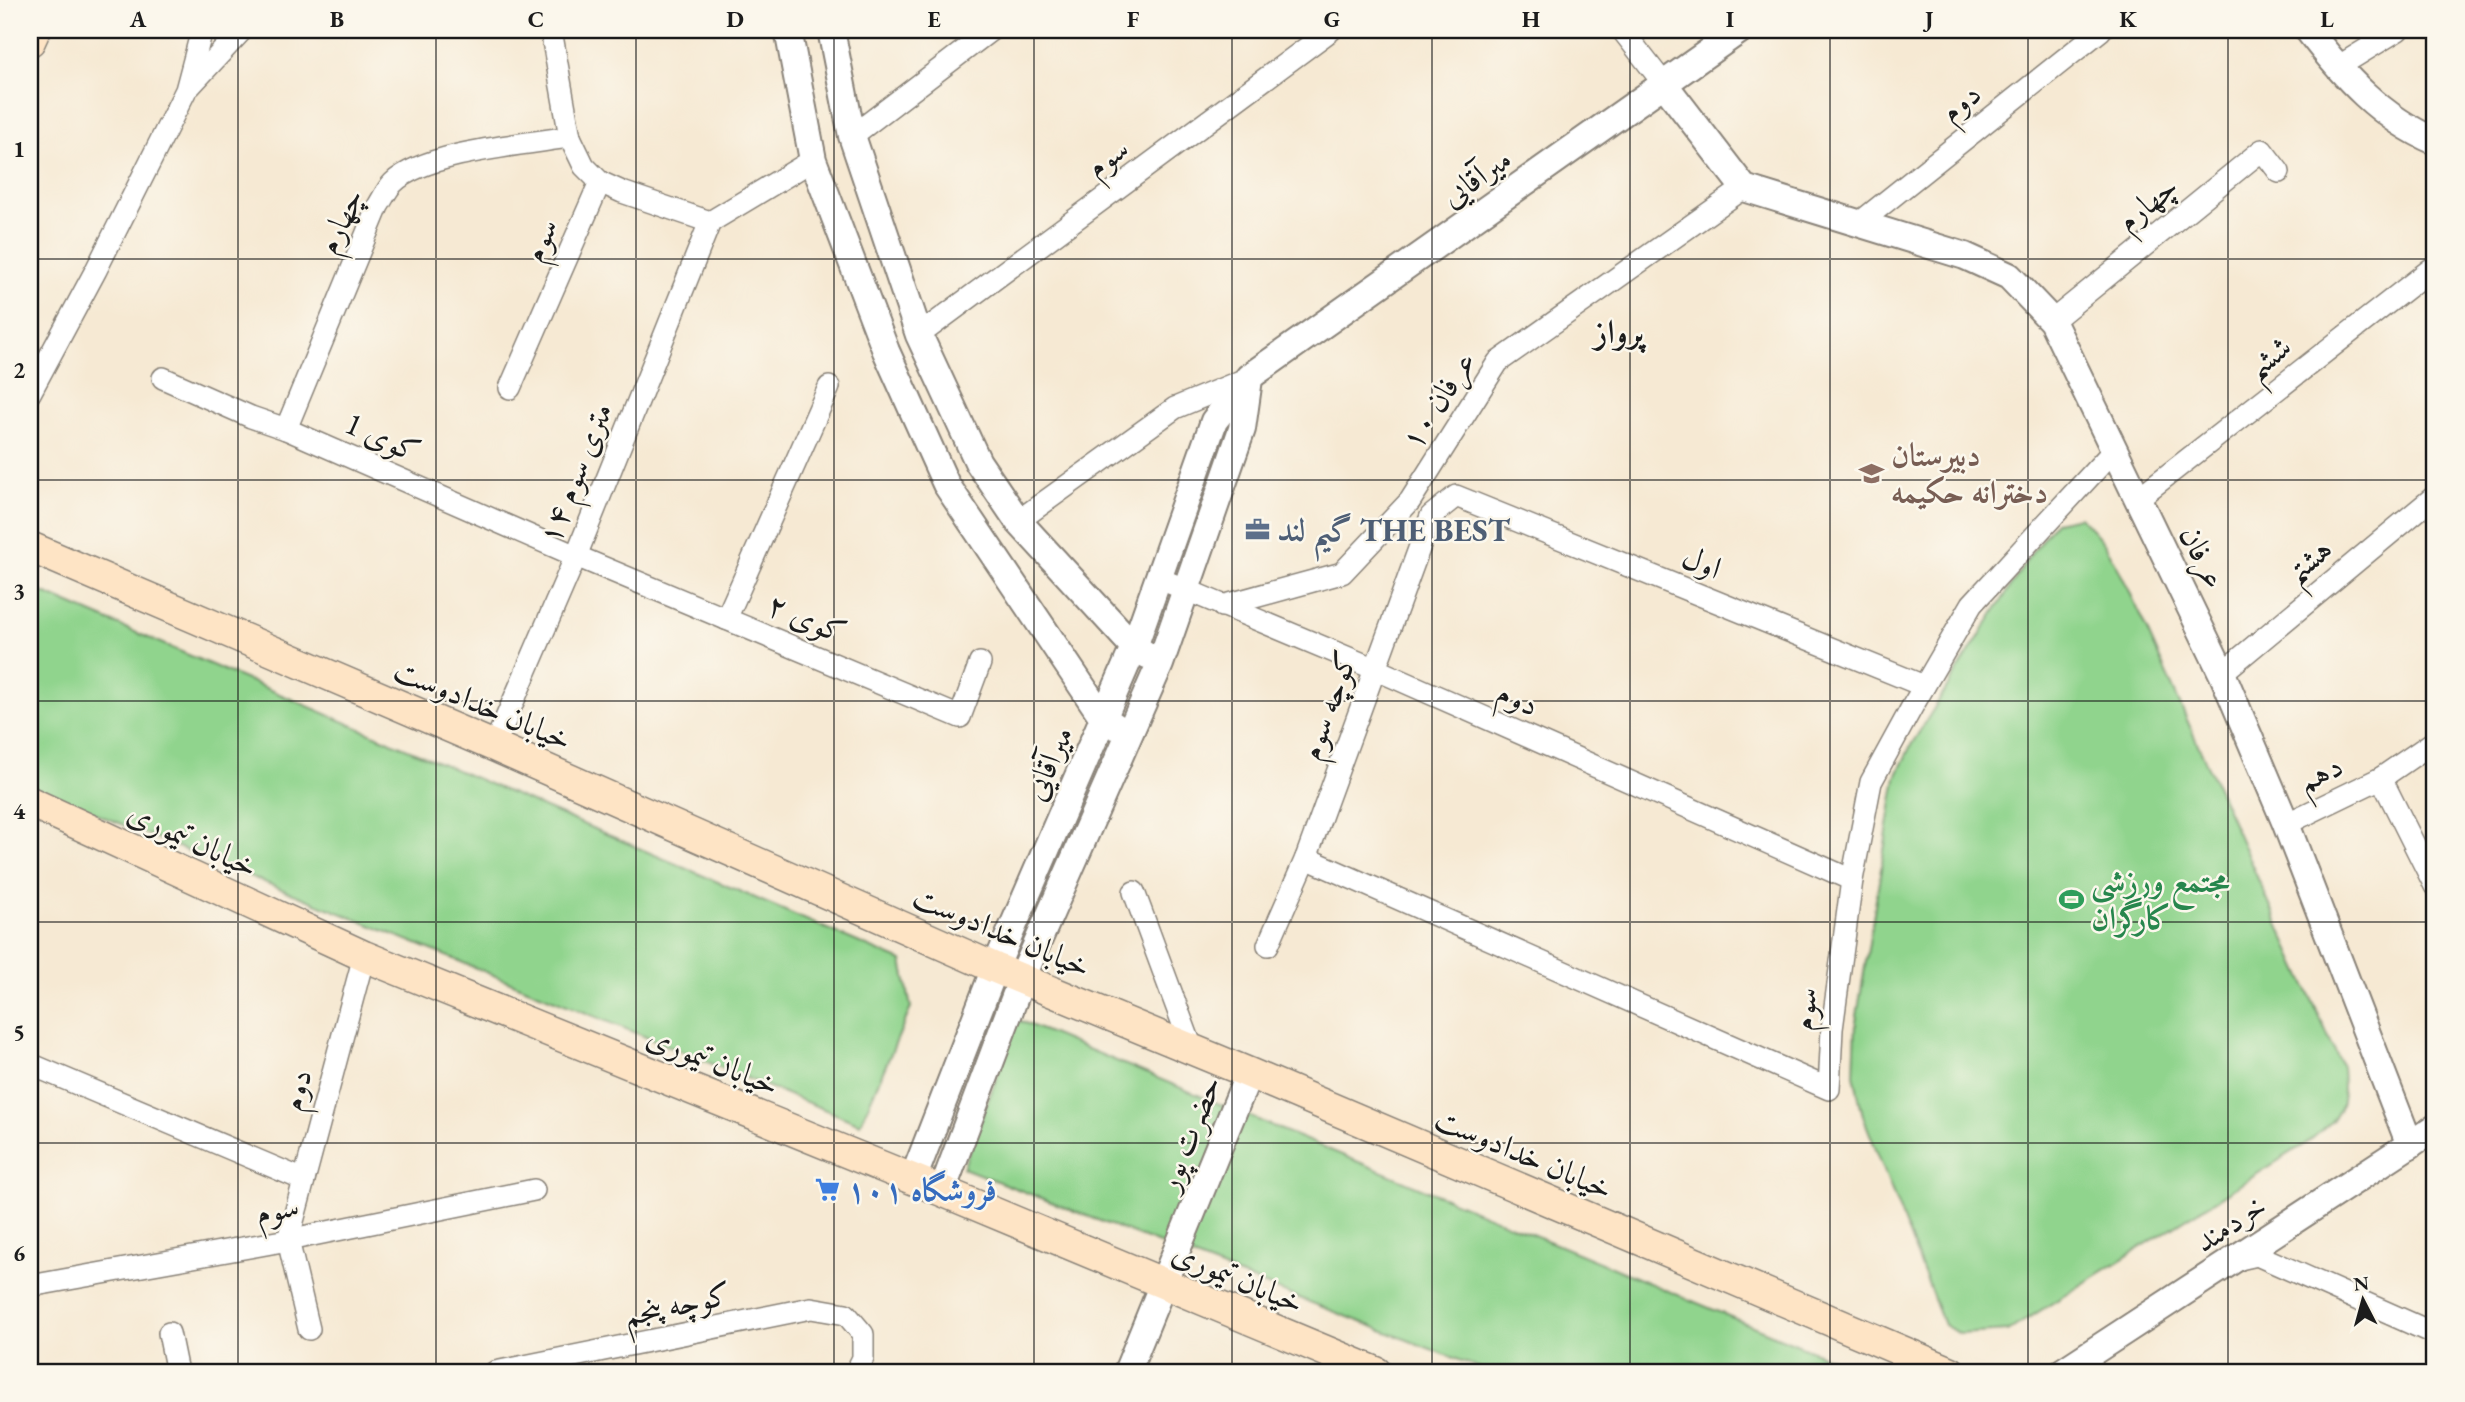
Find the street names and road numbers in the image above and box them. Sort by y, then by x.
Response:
street label: دوم [1931,73,1994,137]
street label: سوم [1077,127,1141,192]
street label: میرآقایی [1432,138,1520,216]
street label: چهارم [2107,165,2191,246]
street label: چهارم [307,181,380,264]
street label: سوم [512,212,574,271]
street label: ششم [2236,326,2307,397]
street label: عرفان ۱۰ [1391,343,1486,458]
street label: ۱۴ متری سوم [528,396,629,552]
street label: کوی 1 [339,402,427,472]
street label: عرفان [2169,518,2236,596]
street label: هشتم [2275,528,2348,601]
street label: اول [1676,535,1728,589]
street label: کوی ۲ [761,583,853,653]
street label: کوچه سوم [1289,644,1374,768]
street label: خیابان خدادوست [388,648,578,760]
street label: دوم [1488,670,1546,732]
street label: میرآقایی [1013,719,1083,807]
street label: دهم [2290,744,2354,810]
street label: خیابان تیموری [121,791,265,887]
street label: خیابان خدادوست [907,875,1097,987]
street label: سوم [1781,985,1834,1034]
street label: خیابان تیموری [641,1014,785,1106]
street label: دوم [270,1064,328,1117]
street label: حضرت پور [1146,1069,1233,1200]
street label: خیابان خدادوست [1429,1097,1619,1209]
street label: سوم [252,1184,304,1241]
street label: خردمند [2186,1184,2274,1262]
street label: خیابان تیموری [1166,1231,1310,1323]
street label: کوچه پنجم [620,1272,736,1345]

